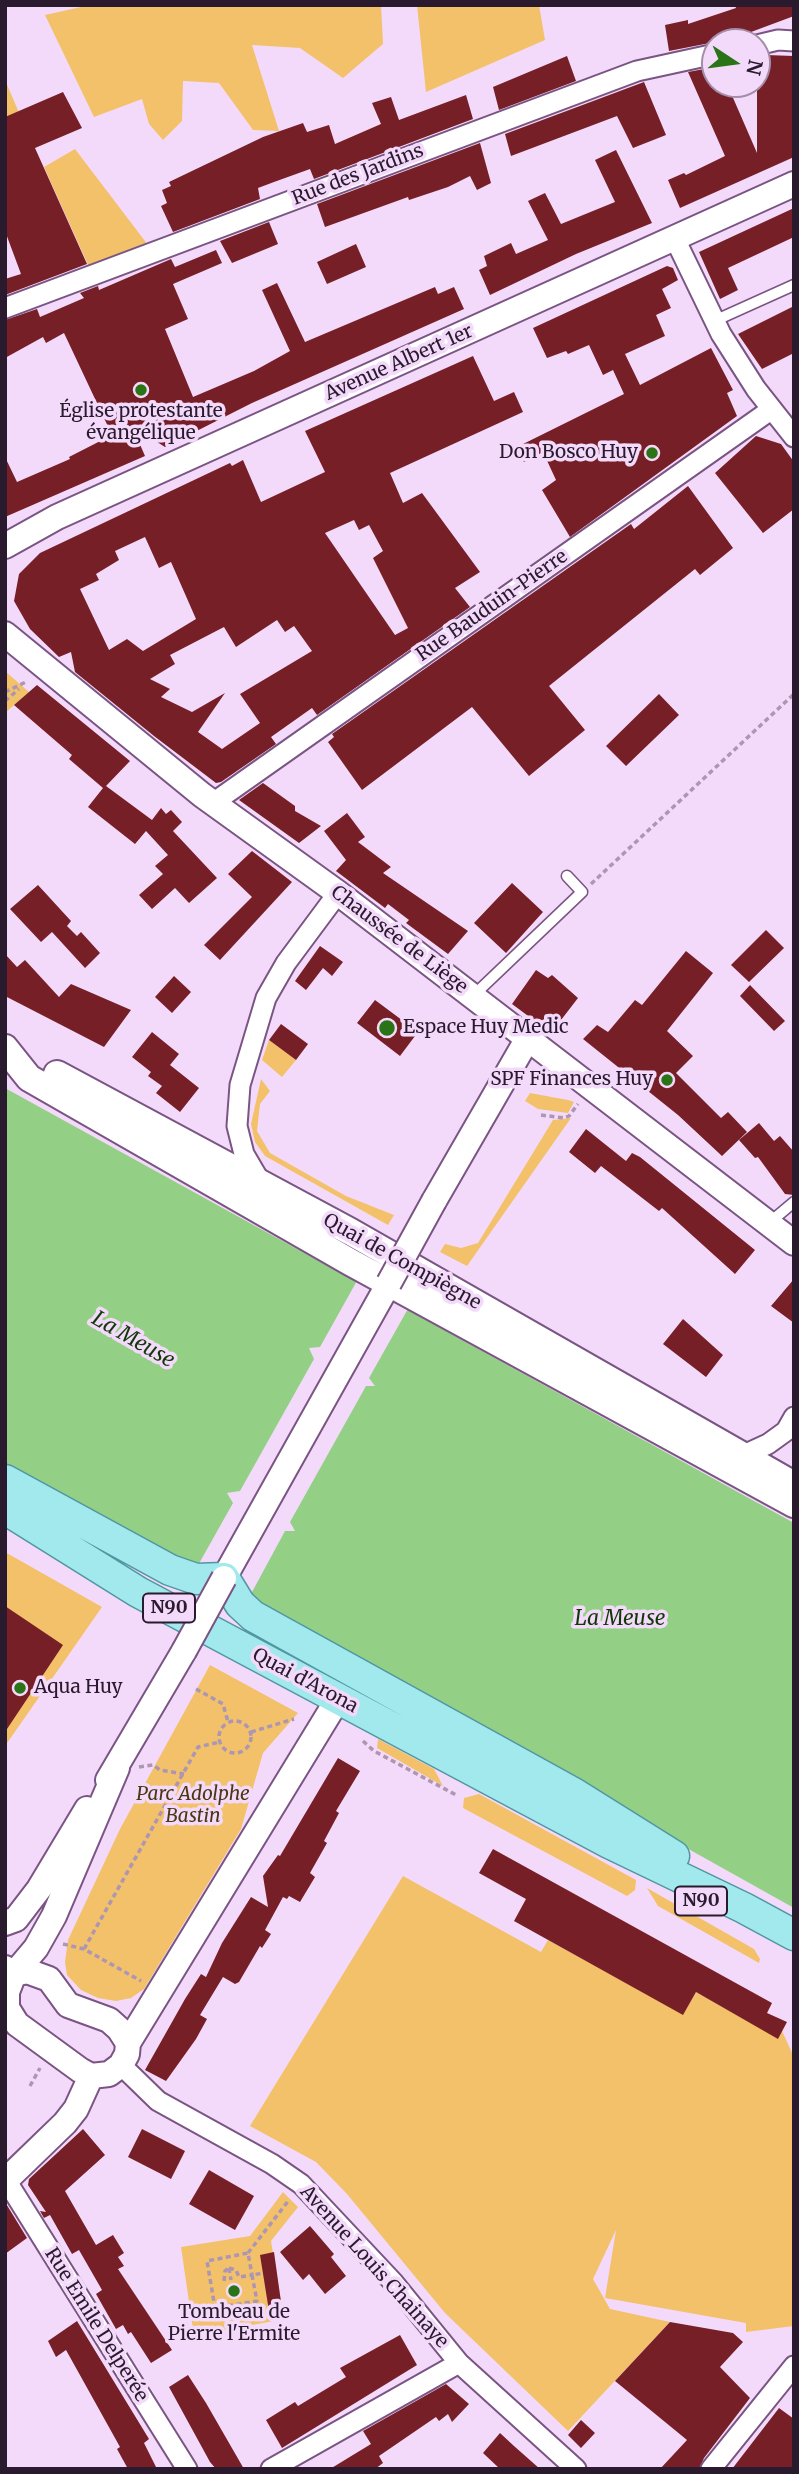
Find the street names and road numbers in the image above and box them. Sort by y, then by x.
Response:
street label: Rue des Jardins [289,139,427,211]
street label: Avenue Albert 1er [322,320,476,406]
street label: Rue Bauduin-Pierre [412,545,572,667]
street label: Chaussée de Liège [326,881,472,999]
street label: Quai de Compiègne [319,1209,485,1315]
road number: N90 [143,1594,195,1623]
street label: Quai d'Arona [248,1644,362,1718]
road number: N90 [675,1886,727,1915]
street label: Avenue Louis Chainaye [295,2181,453,2353]
street label: Rue Emile Delperée [39,2244,153,2406]

